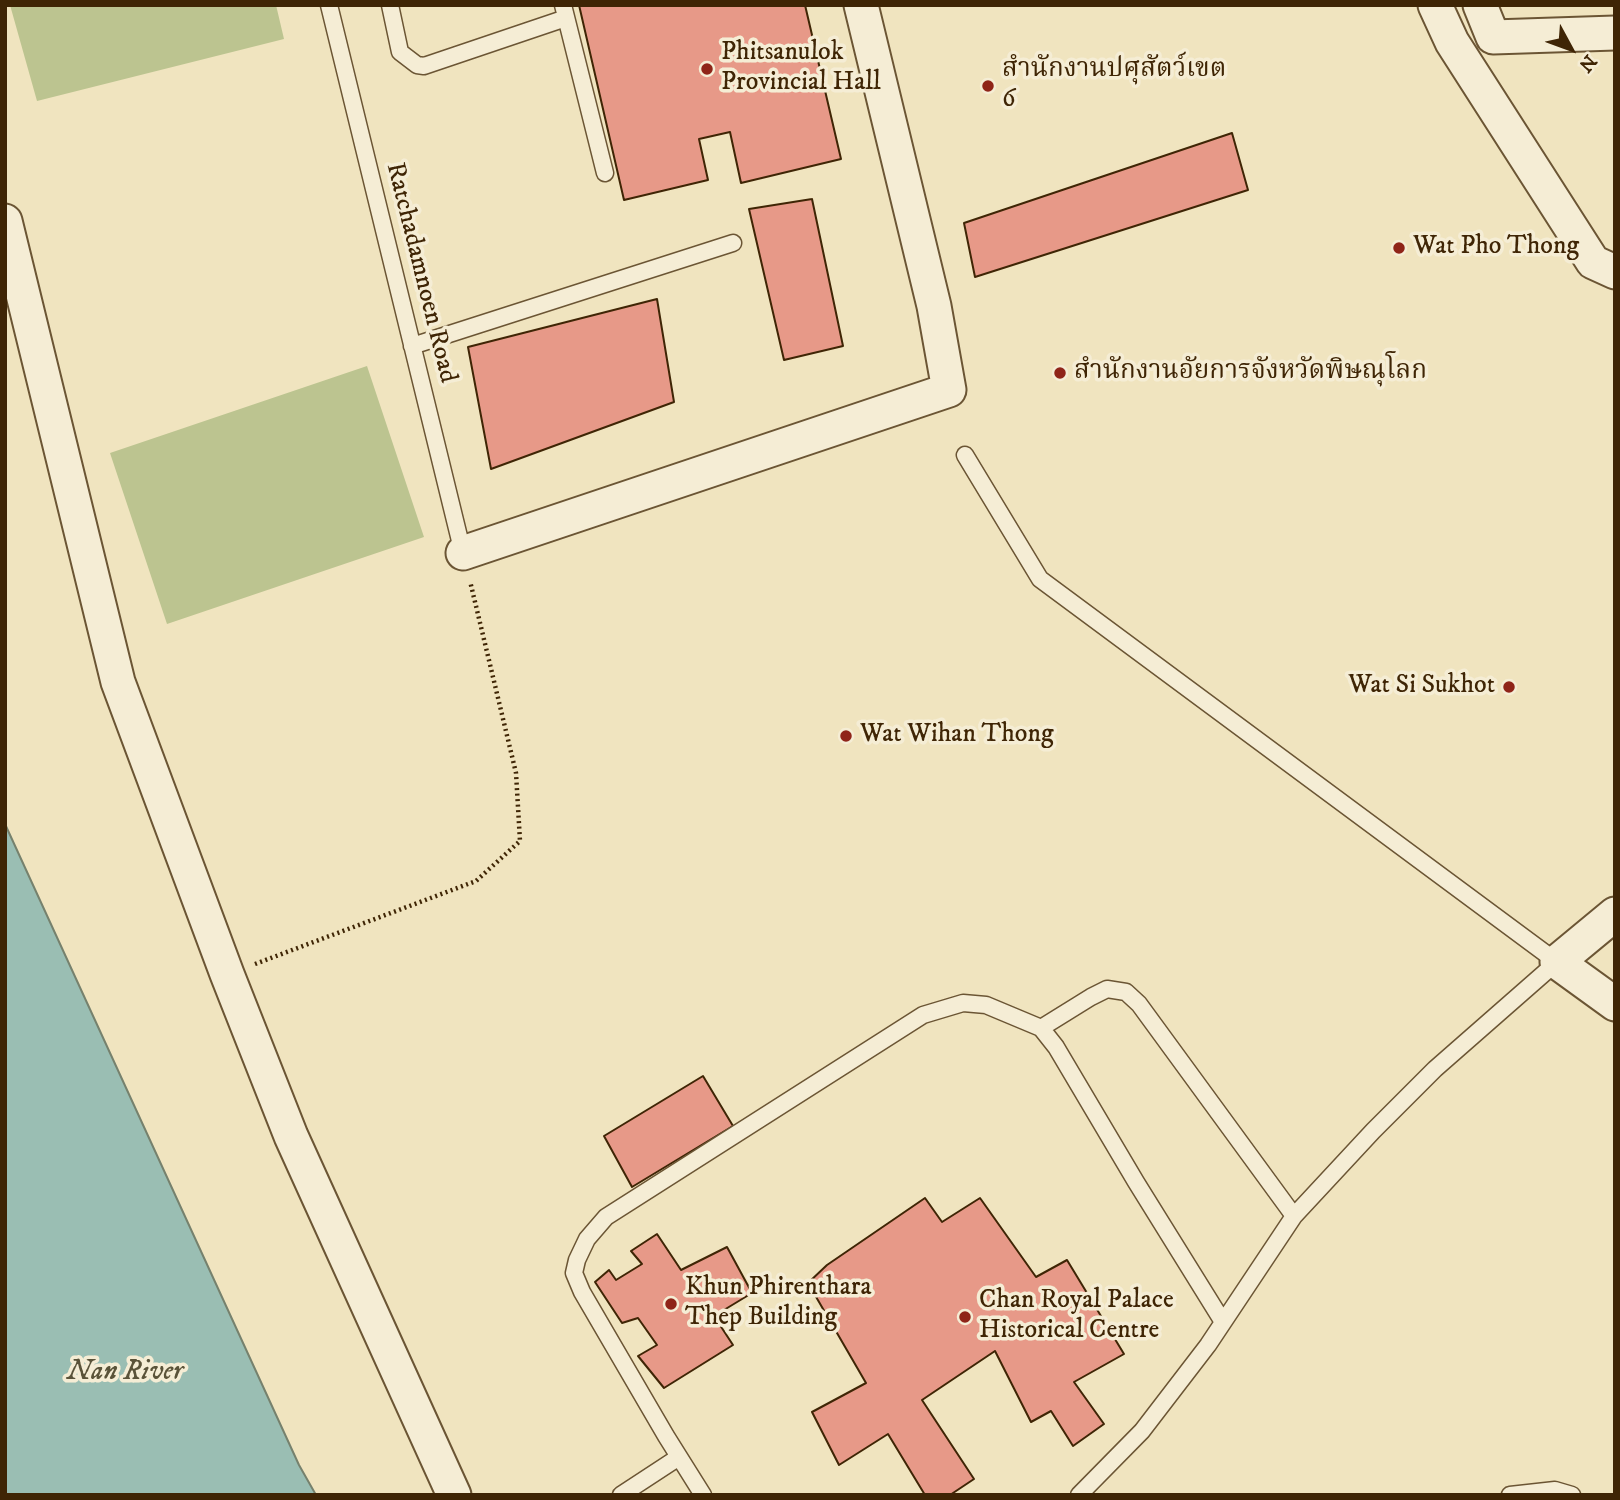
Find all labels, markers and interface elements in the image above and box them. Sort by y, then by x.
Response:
north arrow [1536,14,1606,84]
place label: Phitsanulok Provincial Hall [721,38,881,100]
text: N [1573,50,1601,77]
place label: สำนักงานปศุสัตว์เขต 6 [1002,55,1226,116]
marker: Phitsanulok Provincial Hall [699,61,715,77]
marker: สำนักงานปศุสัตว์เขต 6 [980,78,996,94]
street label: Ratchadamnoen Road [378,160,462,386]
place label: Wat Pho Thong [1413,232,1579,264]
marker: Wat Pho Thong [1391,240,1407,256]
place label: สำนักงานอัยการจังหวัดพิษณุโลก [1074,357,1427,389]
marker: สำนักงานอัยการจังหวัดพิษณุโลก [1052,365,1068,381]
place label: Wat Si Sukhot [1348,671,1495,703]
marker: Wat Si Sukhot [1501,679,1517,695]
place label: Wat Wihan Thong [860,720,1054,752]
marker: Wat Wihan Thong [838,728,854,744]
place label: Khun Phirenthara Thep Building [685,1273,872,1334]
place label: Chan Royal Palace Historical Centre [979,1286,1174,1348]
marker: Khun Phirenthara Thep Building [663,1296,679,1312]
marker: Chan Royal Palace Historical Centre [957,1309,973,1325]
water label: Nan River [67,1356,183,1390]

